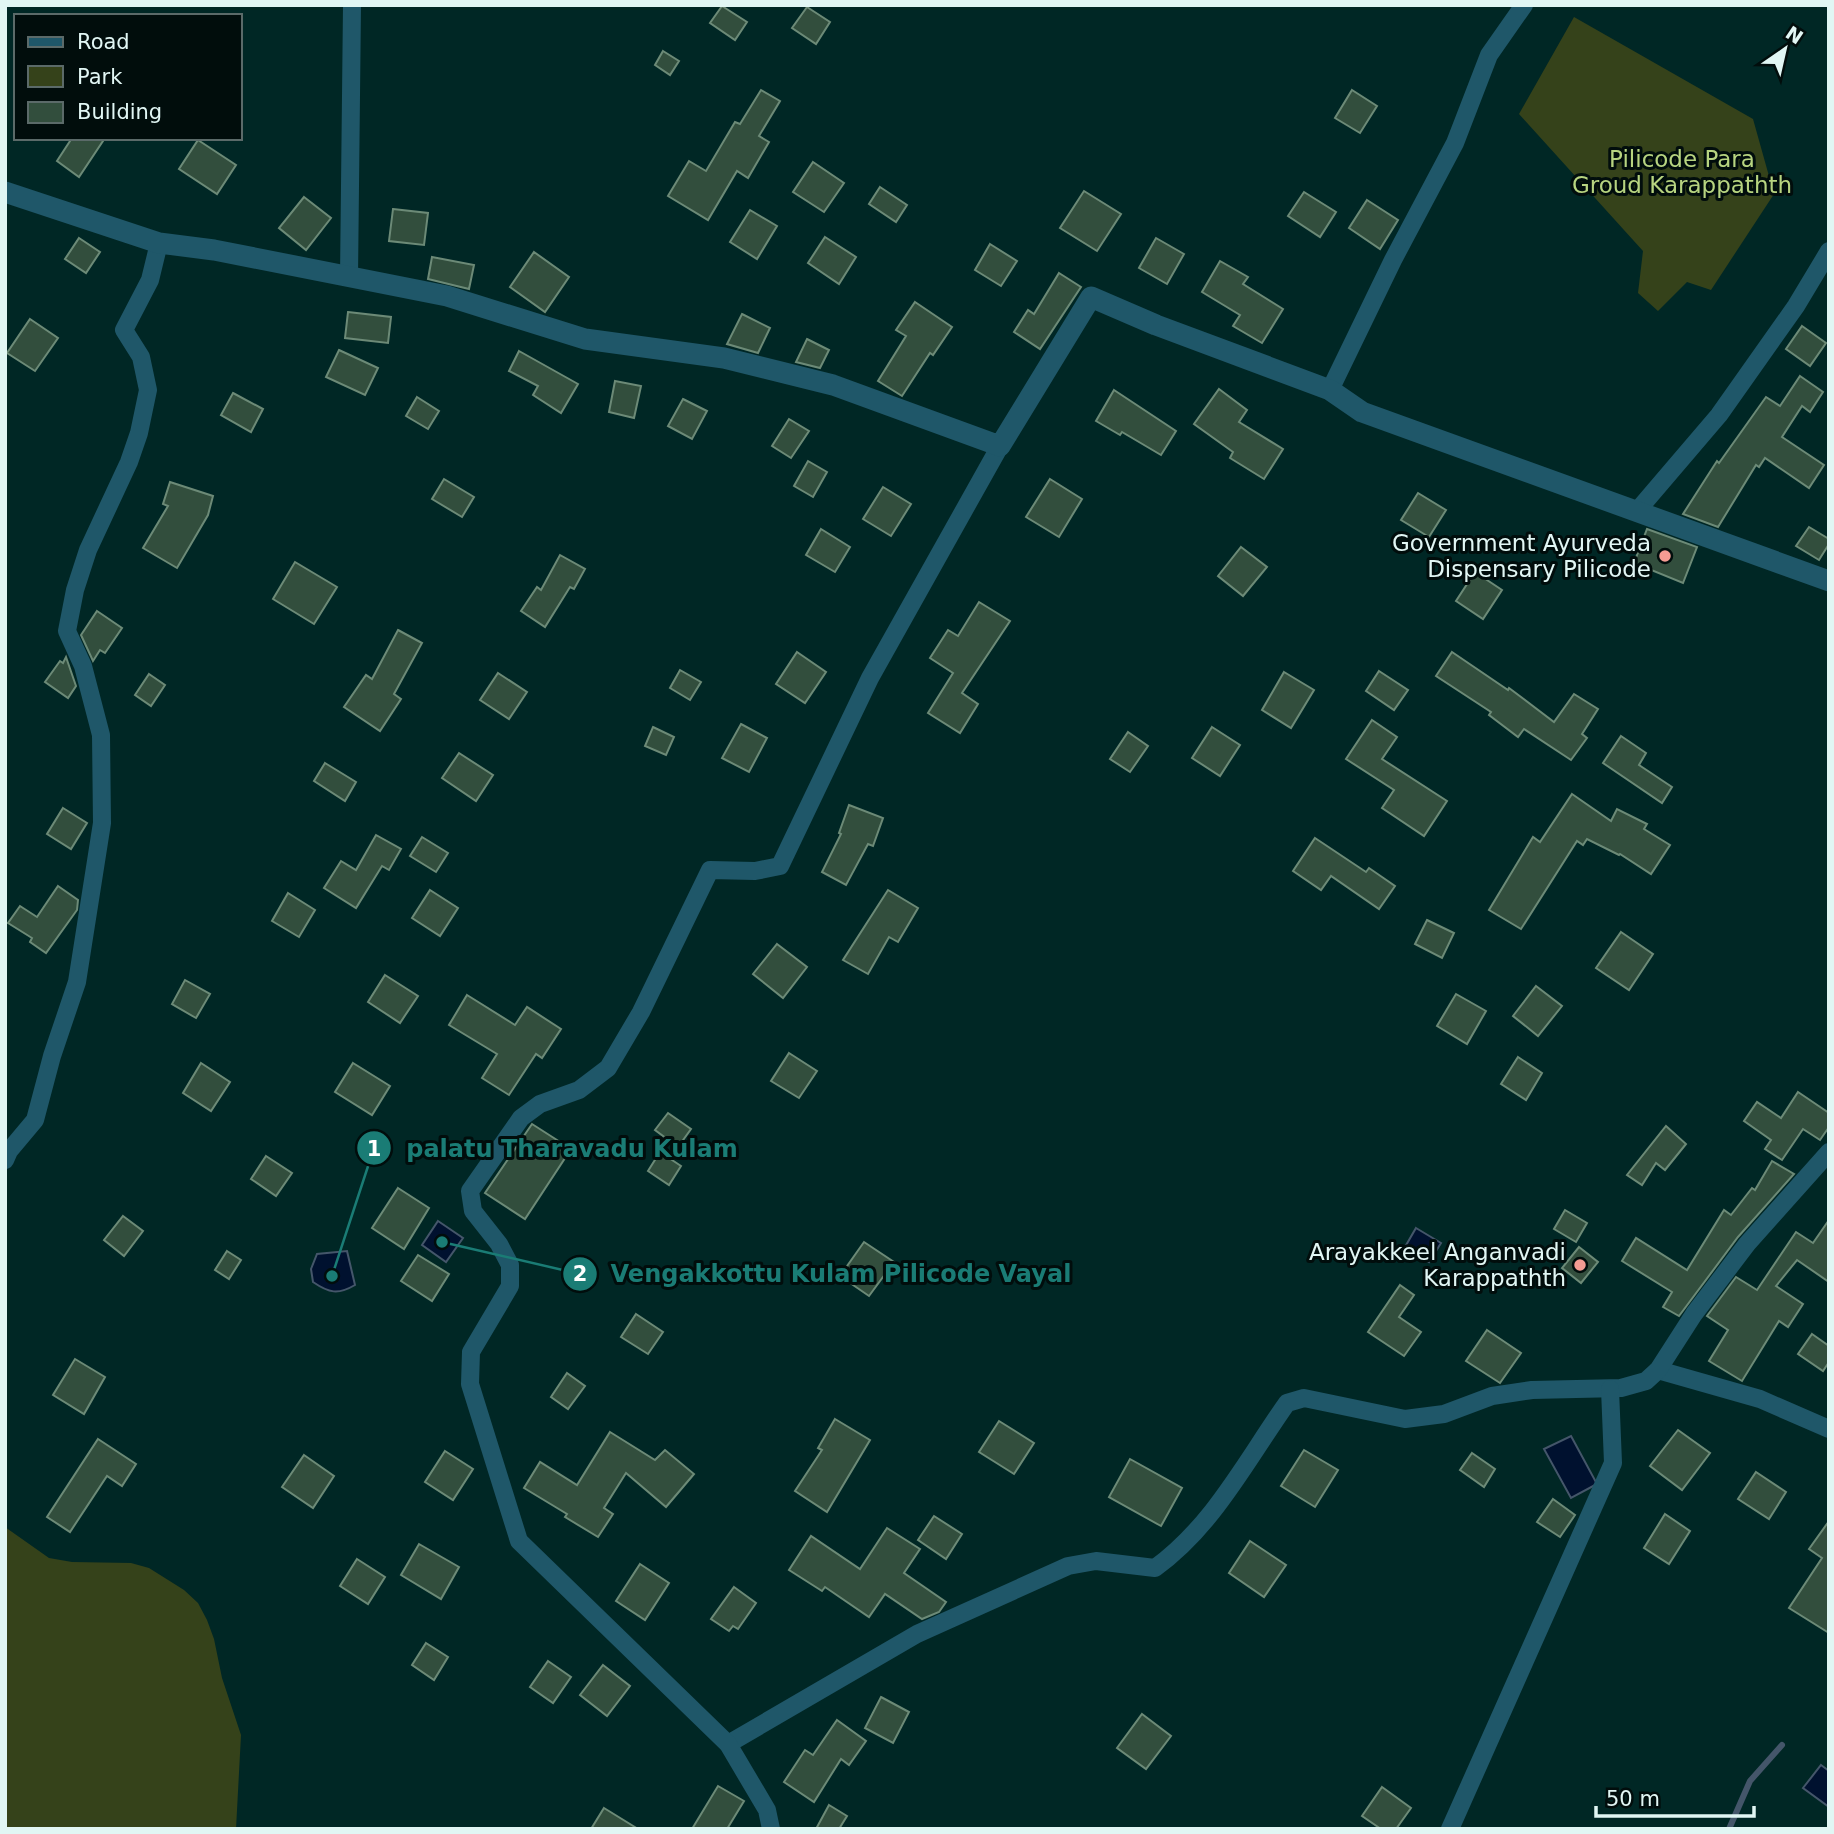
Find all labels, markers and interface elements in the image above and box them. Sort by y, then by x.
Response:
legend [14,14,242,140]
north arrow [1750,14,1820,84]
text: N [1782,21,1807,48]
text: Road [77,30,130,54]
text: Park [77,65,123,89]
text: Building [77,100,162,124]
park label: Pilicode Para Groud Karappathth [1572,146,1792,198]
place label: Government Ayurveda Dispensary Pilicode [1392,530,1651,582]
marker: Government Ayurveda Dispensary Pilicode [1657,548,1673,564]
callout: palatu Tharavadu Kulam [357,1126,751,1171]
text: palatu Tharavadu Kulam [406,1135,738,1163]
text: 1 [367,1137,381,1161]
place label: Arayakkeel Anganvadi Karappathth [1309,1239,1566,1291]
callout: Vengakkottu Kulam Pilicode Vayal [562,1251,1086,1296]
marker: Arayakkeel Anganvadi Karappathth [1572,1257,1588,1273]
text: Vengakkottu Kulam Pilicode Vayal [611,1260,1071,1288]
text: 2 [573,1262,587,1286]
scale bar [1596,1774,1754,1818]
text: 50 m [1606,1787,1660,1811]

